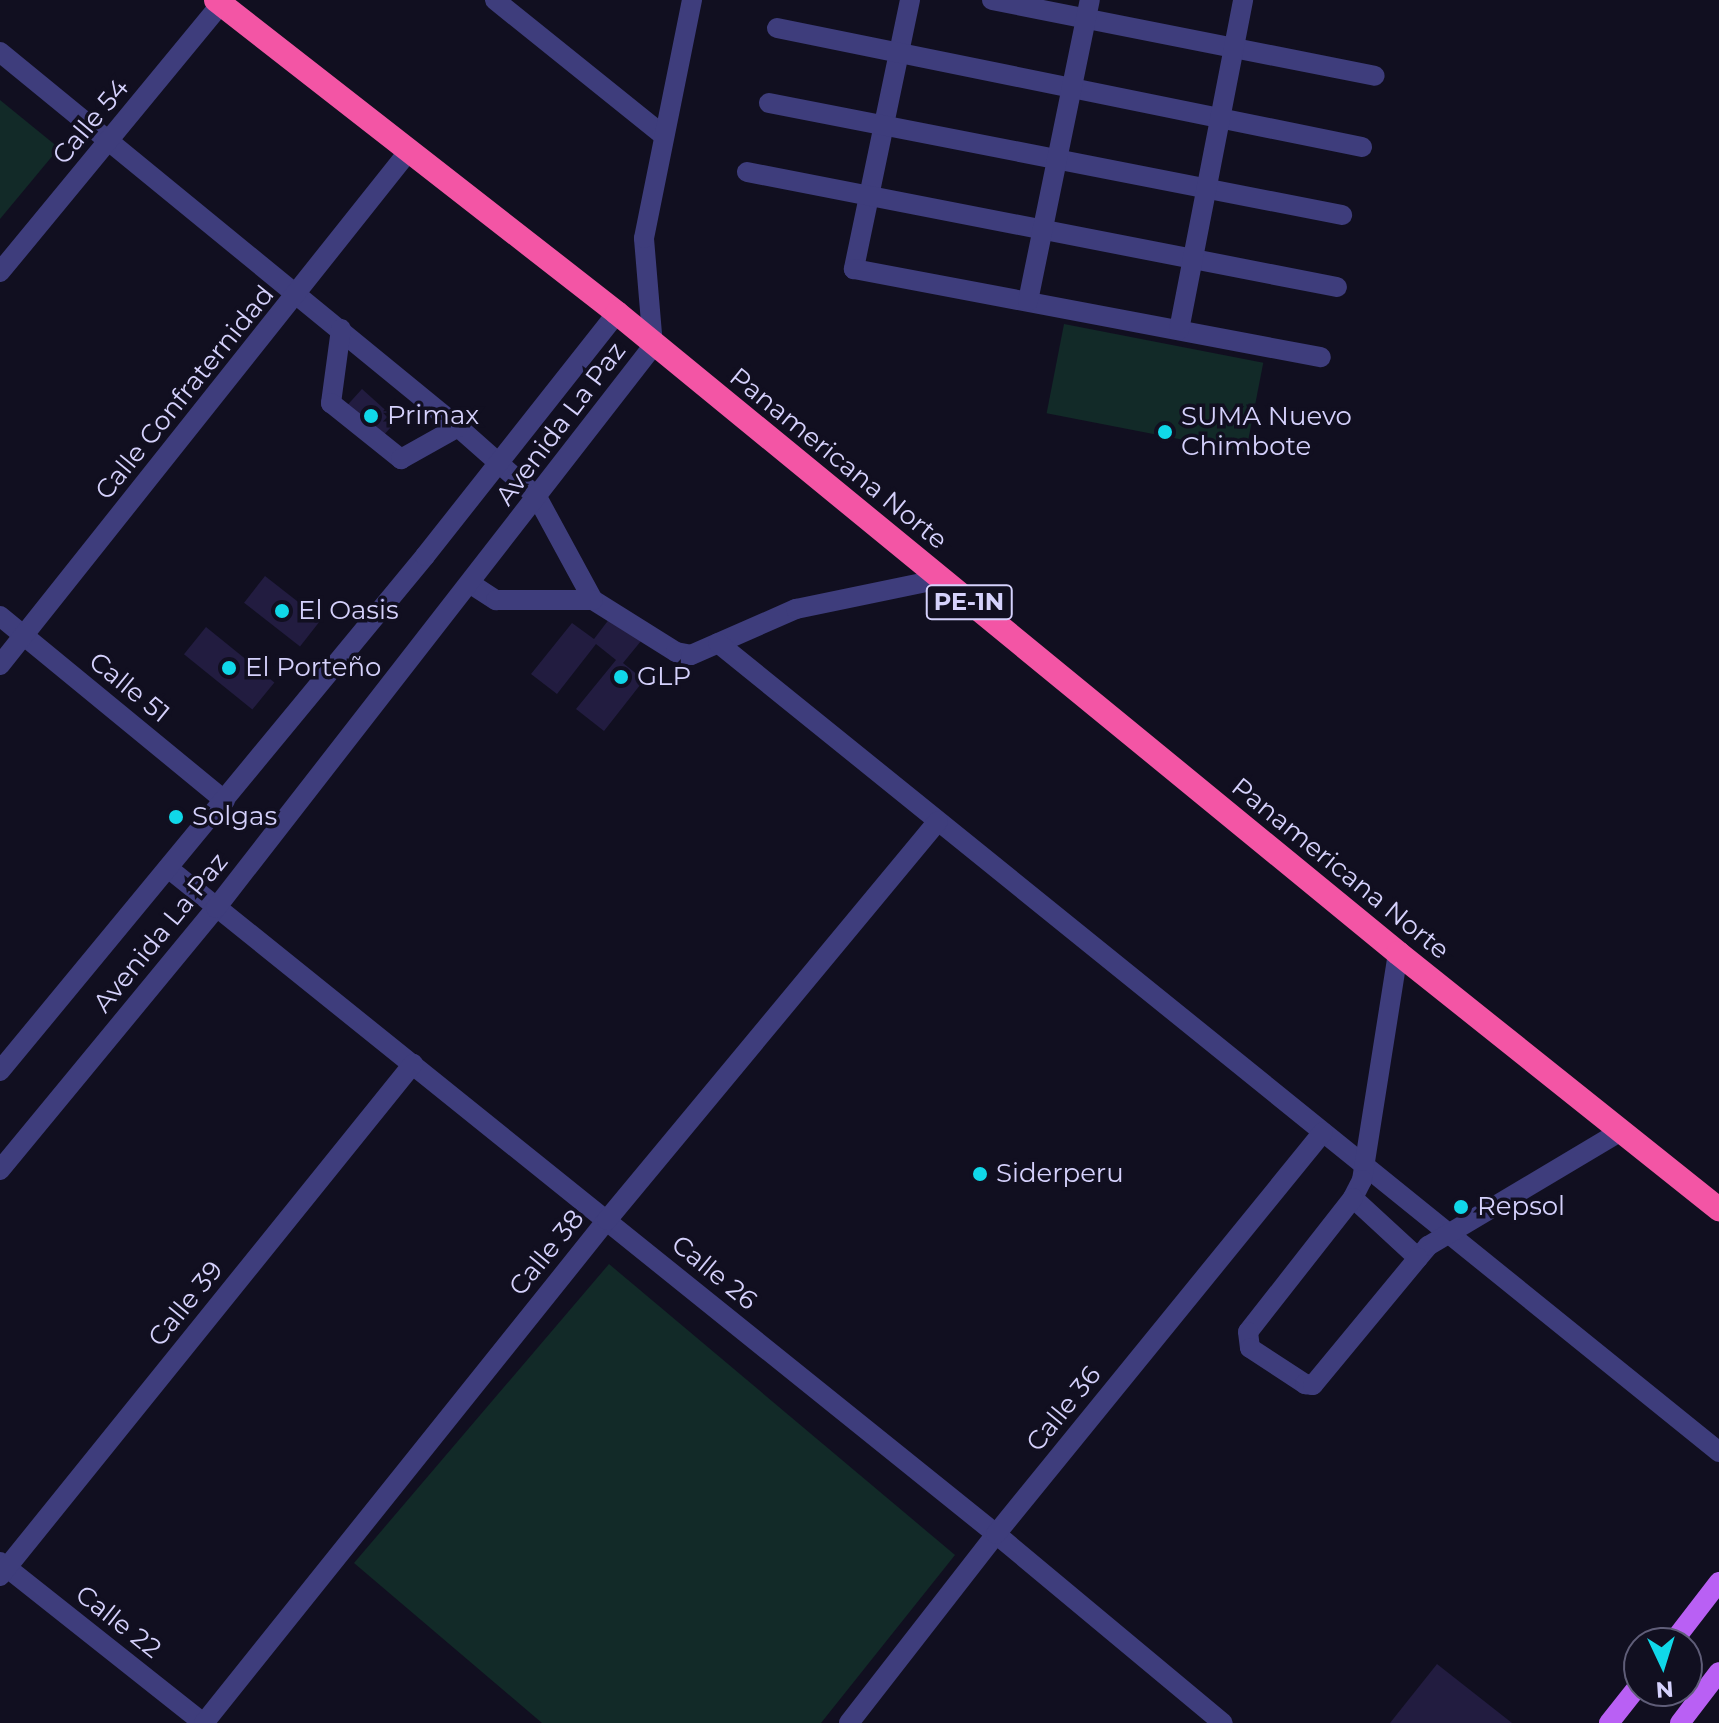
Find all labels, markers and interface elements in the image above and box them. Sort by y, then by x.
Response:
street label: Calle 54 [46,73,136,171]
street label: Calle Confraternidad [89,280,281,506]
street label: Avenida La Paz [490,336,632,512]
street label: Panamericana Norte [723,362,953,556]
place label: Primax [387,400,479,432]
place label: SUMA Nuevo Chimbote [1181,401,1352,462]
marker: Primax [362,407,380,425]
marker: SUMA Nuevo Chimbote [1156,423,1174,441]
road number: PE-1N [925,582,1013,622]
place label: El Oasis [298,595,399,627]
marker: El Oasis [273,602,291,620]
street label: Calle 51 [83,646,175,730]
place label: El Porteño [245,652,381,684]
marker: El Porteño [220,659,238,677]
place label: GLP [637,661,691,693]
marker: GLP [612,668,630,686]
street label: Panamericana Norte [1225,772,1455,966]
place label: Solgas [192,801,277,833]
marker: Solgas [167,808,185,826]
street label: Avenida La Paz [87,847,235,1019]
place label: Siderperu [996,1158,1124,1190]
marker: Siderperu [971,1165,989,1183]
place label: Repsol [1477,1191,1565,1223]
marker: Repsol [1452,1198,1470,1216]
street label: Calle 38 [503,1204,591,1302]
street label: Calle 26 [665,1229,763,1317]
street label: Calle 39 [142,1255,230,1353]
street label: Calle 36 [1020,1360,1108,1458]
street label: Calle 22 [69,1579,167,1665]
north arrow [1623,1627,1703,1707]
text: N [1655,1675,1674,1704]

